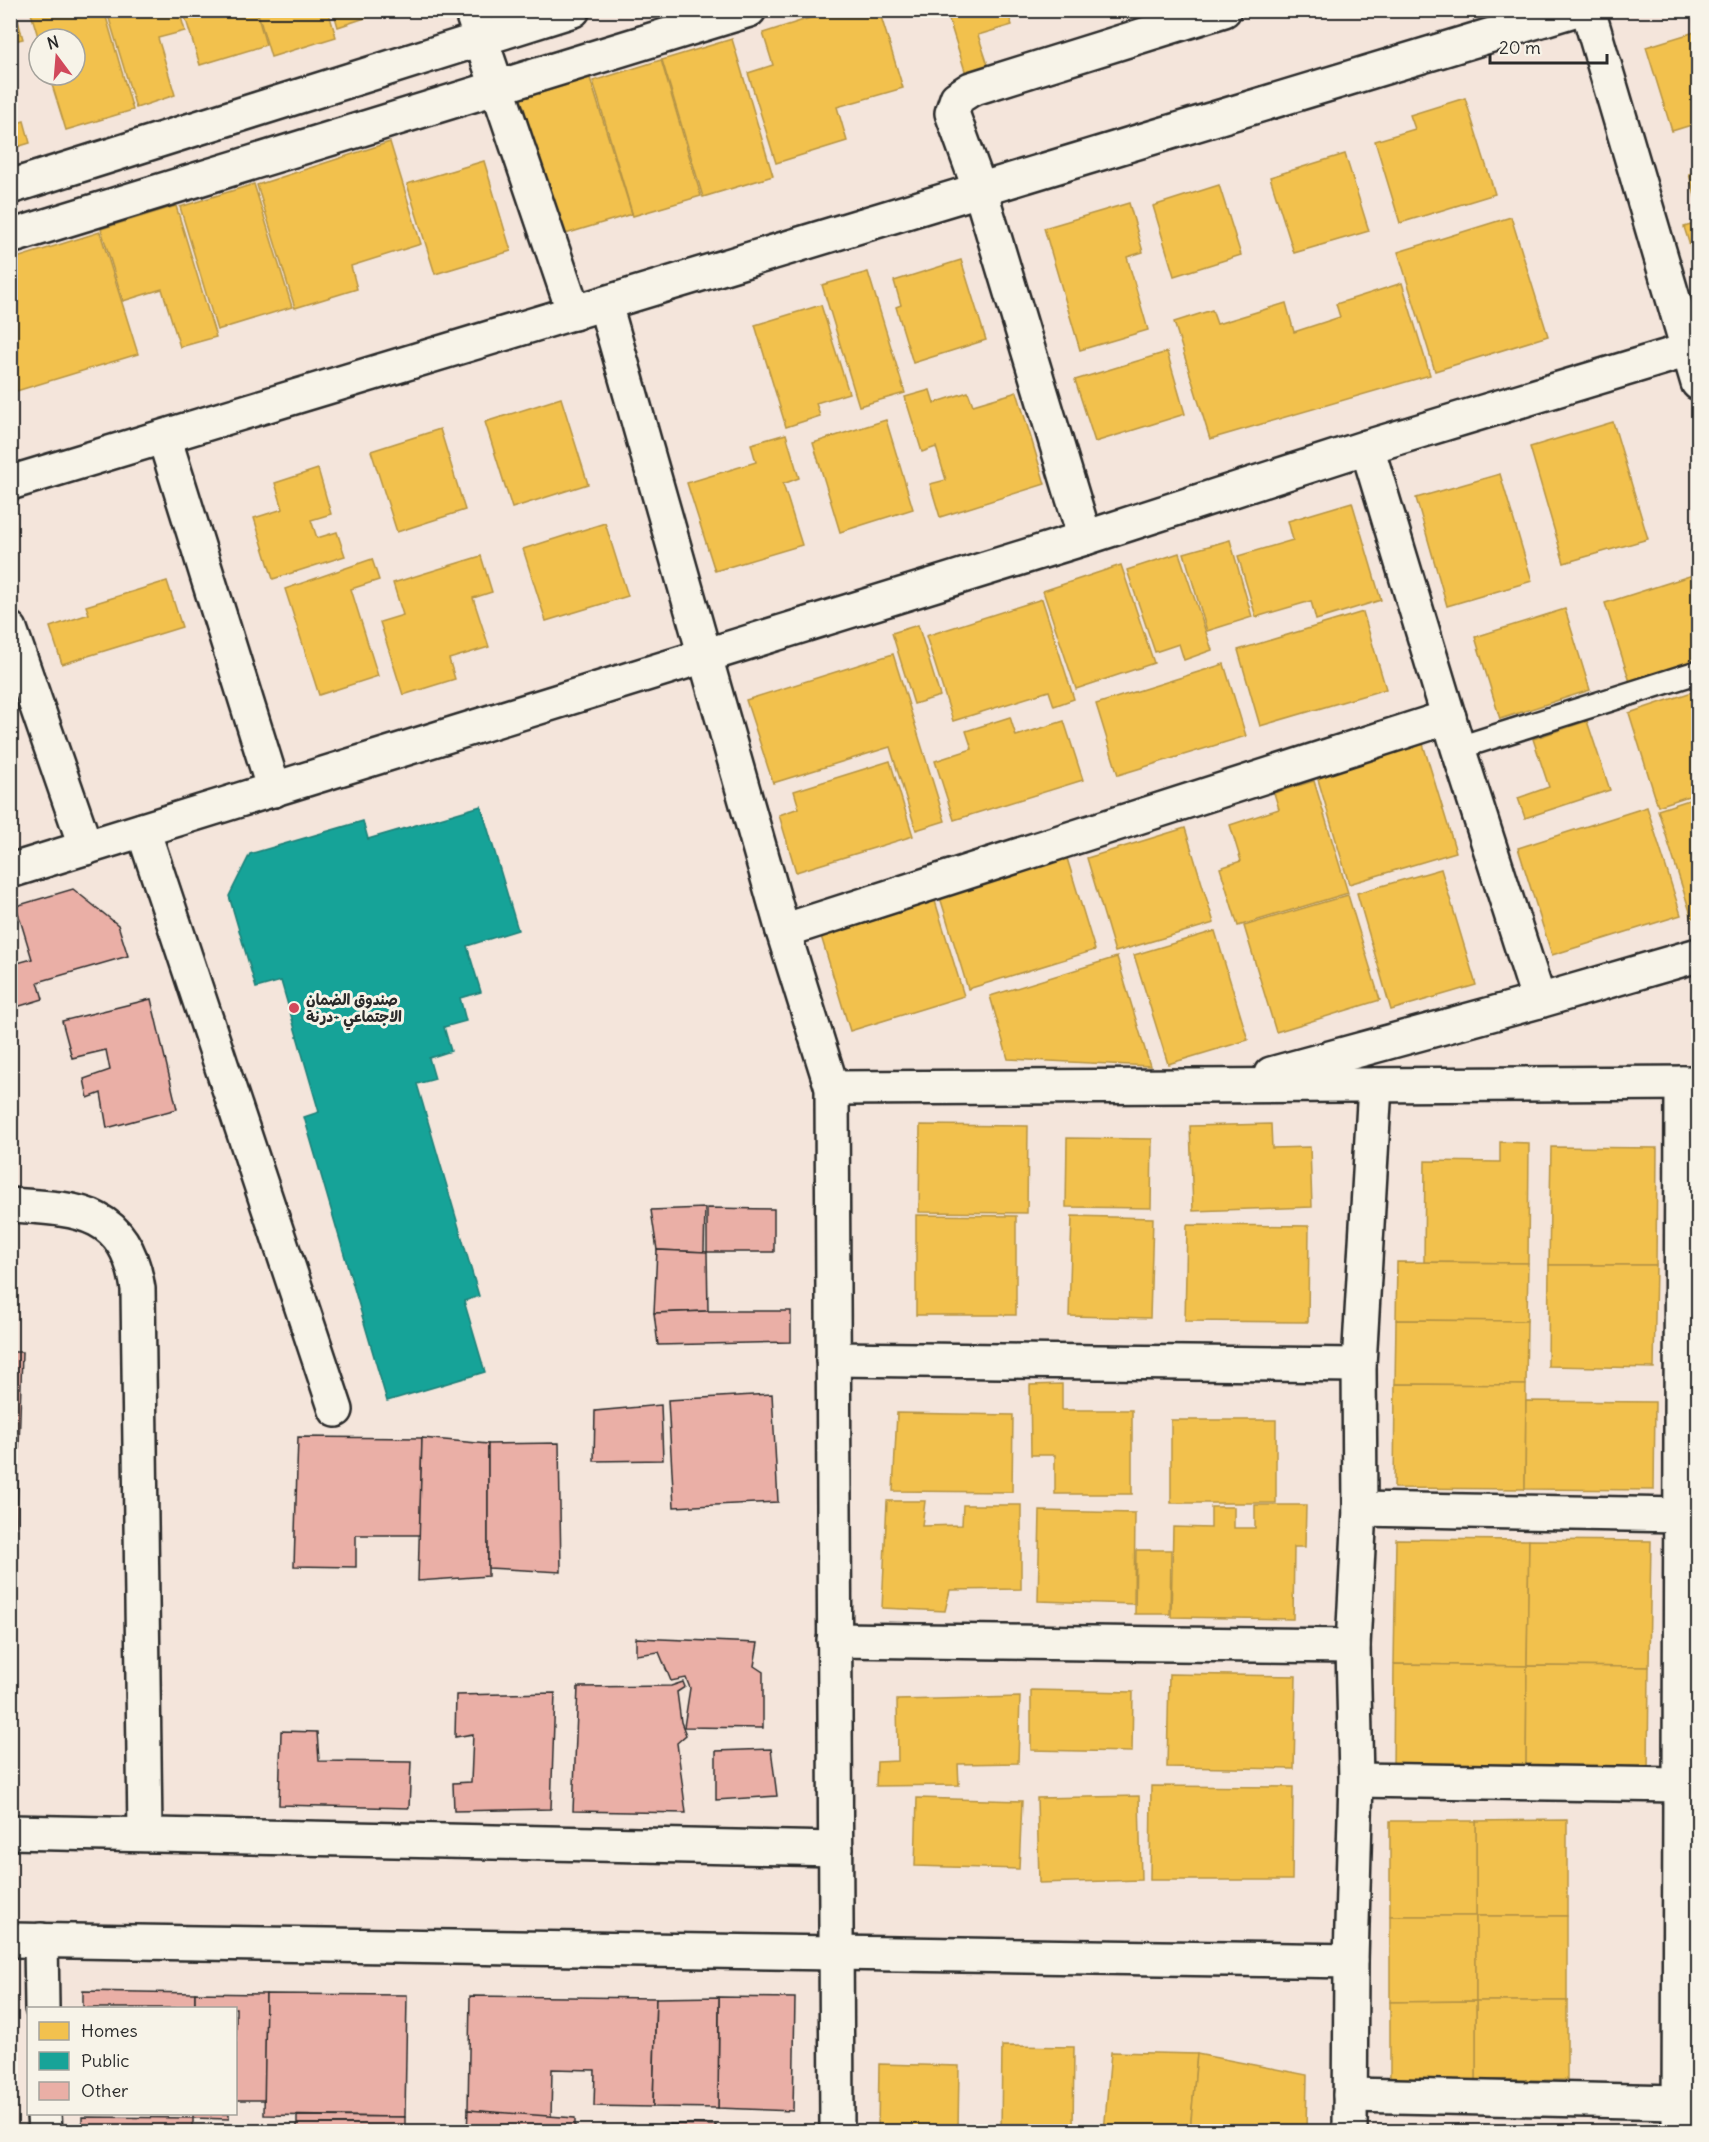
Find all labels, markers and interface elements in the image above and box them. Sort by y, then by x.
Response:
north arrow [27,27,87,87]
scale bar [1490,27,1607,65]
text: N [45,31,61,54]
text: 20 m [1499,36,1541,59]
place label: صندوق الضمان الاجتماعي -درنة [306,990,402,1031]
marker: صندوق الضمان الاجتماعي -درنة [287,1001,301,1015]
legend [27,2007,237,2115]
text: Homes [81,2019,138,2042]
text: Public [81,2049,130,2072]
text: Other [81,2079,129,2102]

